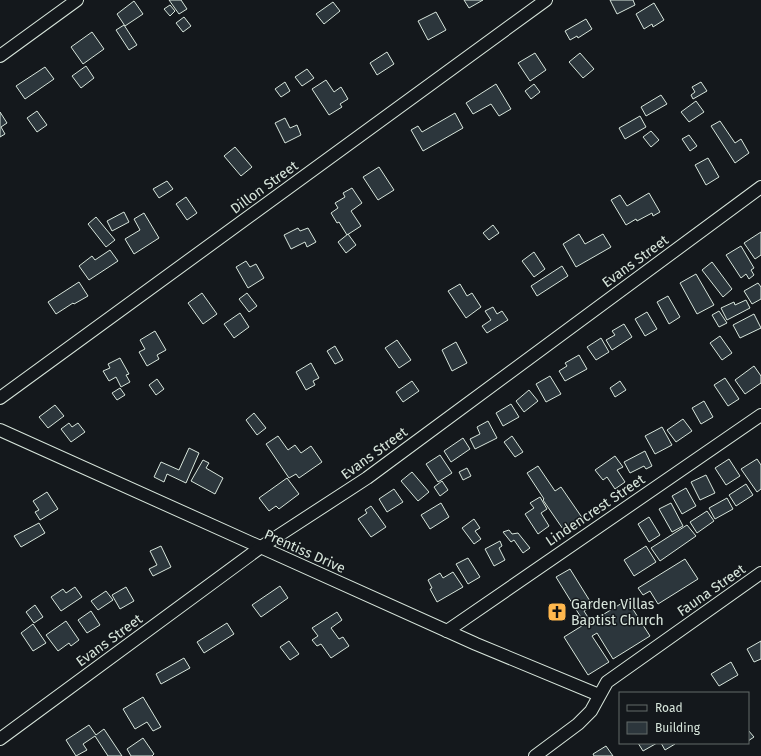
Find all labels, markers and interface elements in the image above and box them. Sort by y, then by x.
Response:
street label: Dillon Street [227,157,302,218]
street label: Evans Street [599,231,673,291]
street label: Evans Street [338,423,412,483]
street label: Lindencrest Street [542,470,649,550]
street label: Prentiss Drive [262,526,348,577]
street label: Fauna Street [674,560,749,620]
place label: Garden Villas Baptist Church [571,596,664,629]
church icon: Garden Villas Baptist Church [546,601,568,623]
street label: Evans Street [73,610,147,670]
legend [619,692,749,744]
text: Road [655,701,683,715]
text: Building [655,721,701,735]

